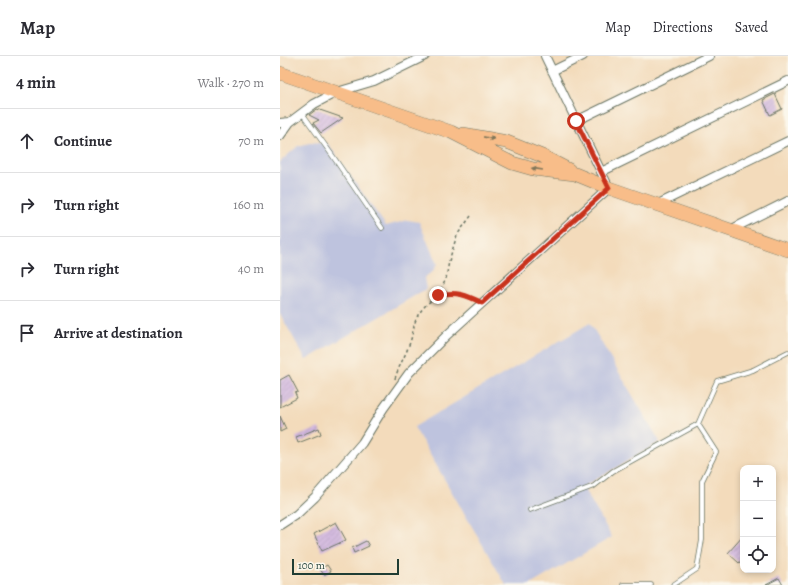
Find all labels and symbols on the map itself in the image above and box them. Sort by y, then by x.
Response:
route start [567,112,585,130]
one-way arrow [483,136,496,142]
one-way arrow [531,166,543,172]
route end [429,286,447,304]
scale bar [292,557,399,576]

